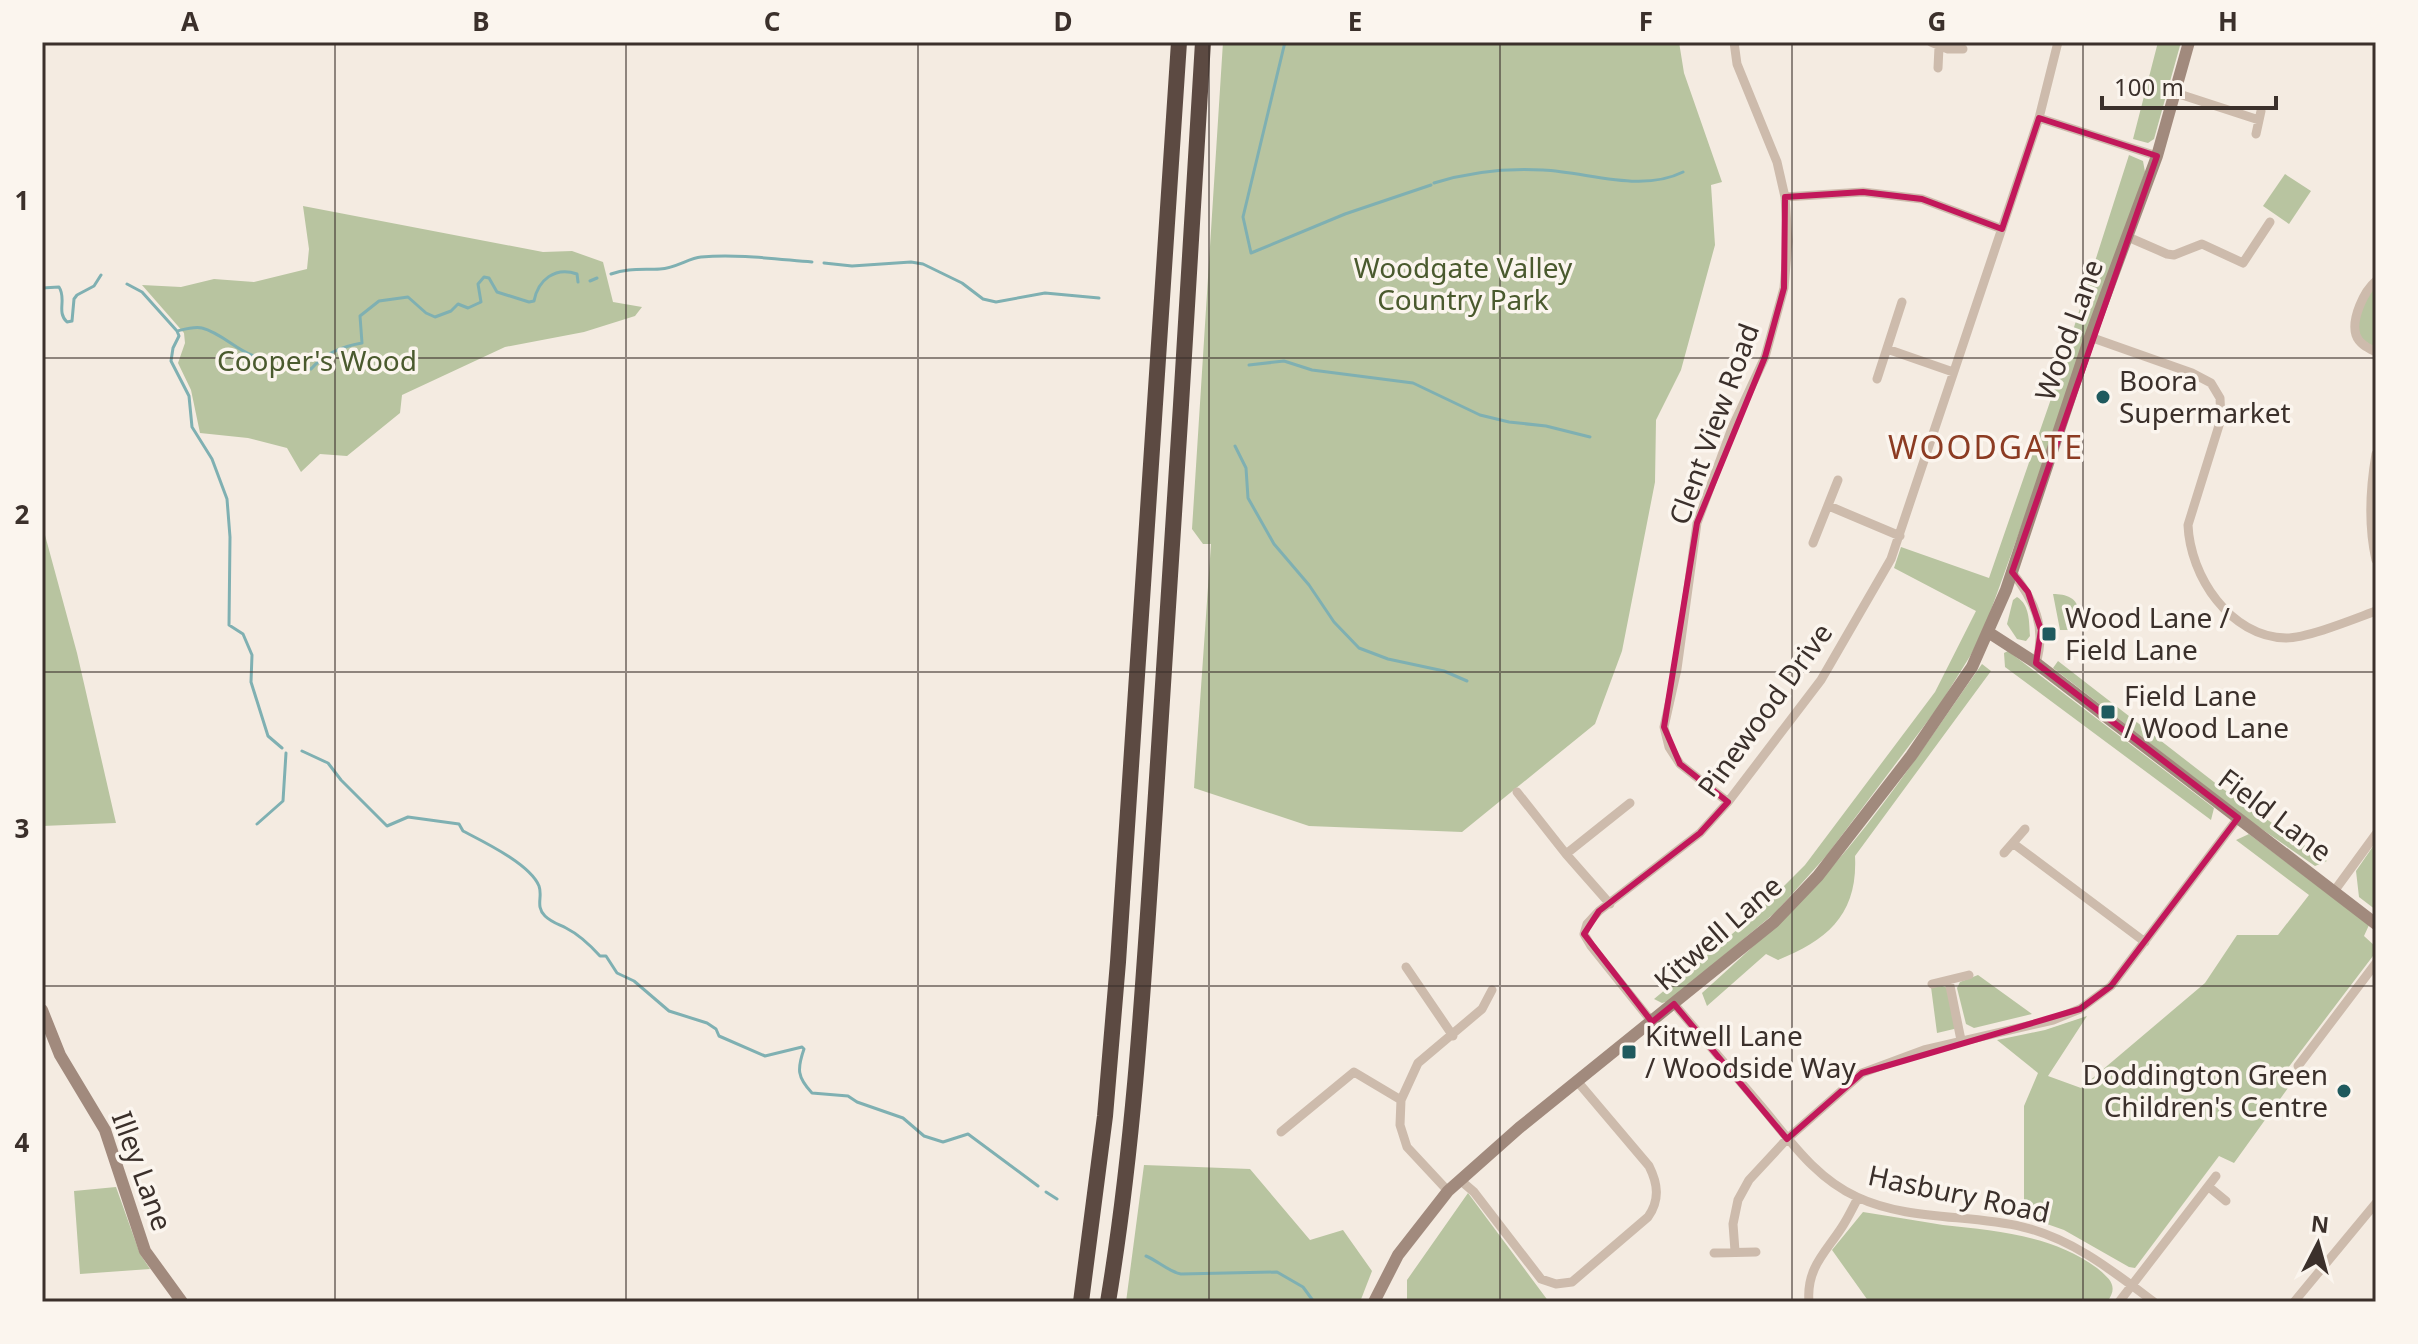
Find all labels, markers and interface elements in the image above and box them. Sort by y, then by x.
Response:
text: A [181,3,199,39]
text: B [472,3,490,39]
text: C [764,3,780,39]
text: D [1053,3,1073,39]
text: E [1348,3,1362,39]
text: F [1639,3,1653,39]
text: G [1928,3,1946,39]
text: H [2218,3,2238,39]
scale bar [2102,60,2276,110]
text: 100 m [2114,70,2184,103]
text: 1 [15,182,29,218]
park label: Woodgate Valley Country Park [1354,248,1573,318]
street label: Wood Lane [2025,254,2111,405]
street label: Clent View Road [1659,318,1767,529]
park label: Cooper's Wood [217,341,417,379]
place label: Boora Supermarket [2119,361,2291,431]
marker: Boora Supermarket [2094,388,2112,406]
district label: WOODGATE [1888,425,2084,468]
text: 2 [15,496,30,532]
place label: Wood Lane / Field Lane [2065,598,2231,668]
street label: Pinewood Drive [1688,615,1840,804]
marker: Wood Lane / Field Lane [2040,625,2058,643]
place label: Field Lane / Wood Lane [2124,676,2289,746]
marker: Field Lane / Wood Lane [2099,703,2117,721]
street label: Field Lane [2211,759,2340,869]
text: 3 [15,810,29,846]
street label: Kitwell Lane [1645,866,1789,998]
place label: Kitwell Lane / Woodside Way [1645,1016,1856,1086]
marker: Kitwell Lane / Woodside Way [1620,1043,1638,1061]
place label: Doddington Green Children's Centre [2083,1055,2328,1125]
marker: Doddington Green Children's Centre [2335,1082,2353,1100]
street label: Illey Lane [104,1106,182,1236]
text: 4 [15,1124,30,1160]
street label: Hasbury Road [1865,1155,2054,1231]
north arrow [2278,1204,2358,1284]
text: N [2310,1207,2331,1239]

